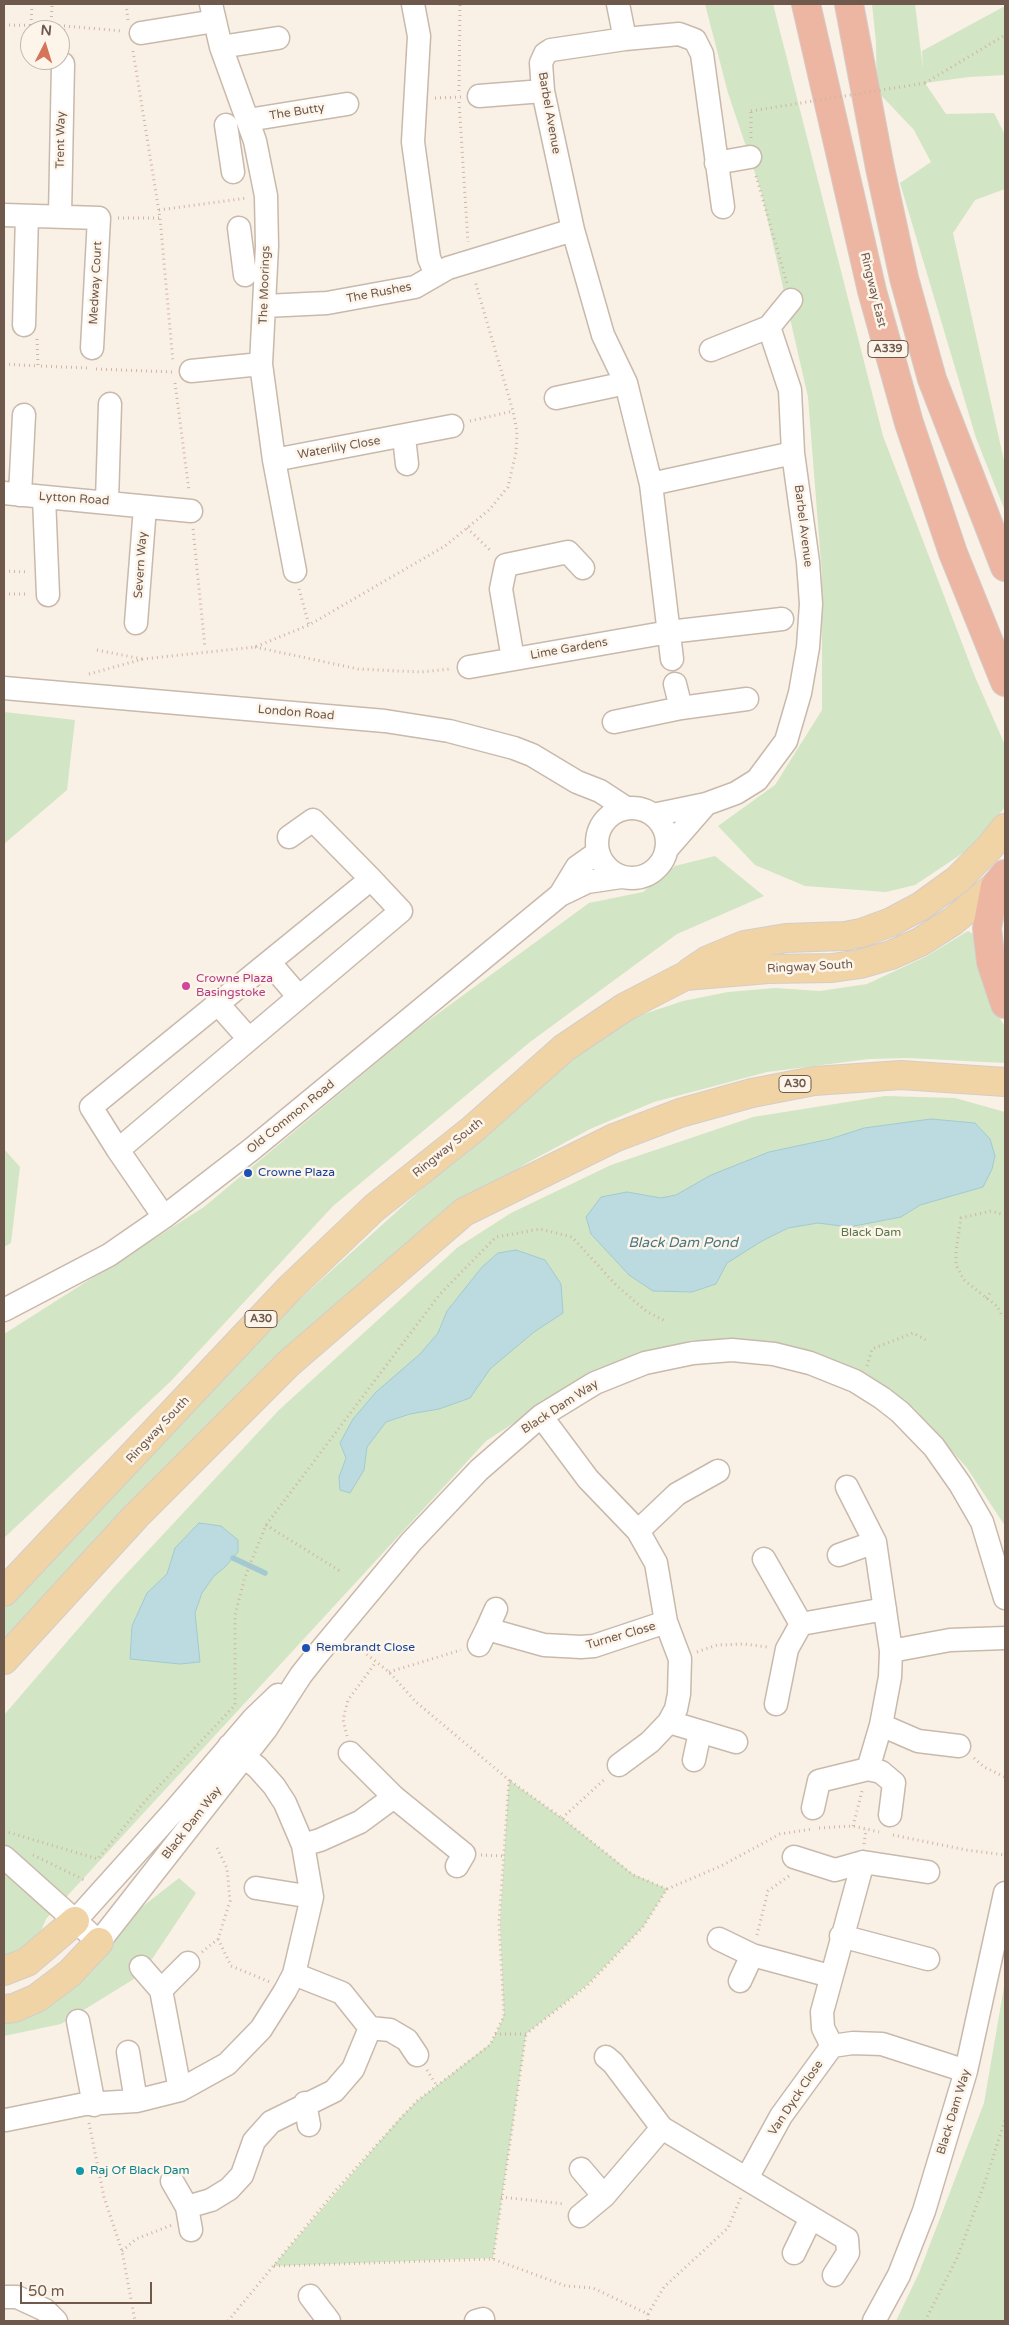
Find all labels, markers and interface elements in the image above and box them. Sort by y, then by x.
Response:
north arrow [20,20,70,70]
text: N [40,22,53,40]
street label: Barbel Avenue [535,71,563,155]
street label: The Butty [268,101,326,123]
street label: Trent Way [53,111,69,169]
street label: Medway Court [87,241,105,325]
street label: The Moorings [256,245,274,325]
street label: Ringway East [857,251,889,329]
street label: The Rushes [345,280,413,306]
road number: A339 [868,340,908,358]
street label: Waterlily Close [296,434,382,462]
street label: Barbel Avenue [791,484,815,568]
street label: Lytton Road [38,489,110,509]
street label: Severn Way [131,531,151,599]
street label: Lime Gardens [529,635,609,663]
street label: London Road [257,702,335,724]
street label: Ringway South [767,958,853,976]
place label: Crowne Plaza Basingstoke [196,972,273,1000]
marker: Crowne Plaza Basingstoke [180,980,192,992]
road number: A30 [779,1076,811,1092]
street label: Old Common Road [244,1077,338,1157]
street label: Ringway South [410,1115,486,1181]
place label: Crowne Plaza [258,1166,335,1180]
marker: Crowne Plaza [242,1167,254,1179]
park label: Black Dam [841,1226,901,1240]
water label: Black Dam Pond [628,1235,738,1251]
road number: A30 [245,1310,277,1328]
street label: Black Dam Way [519,1377,601,1437]
street label: Ringway South [123,1394,193,1466]
street label: Turner Close [585,1619,657,1653]
place label: Rembrandt Close [316,1641,415,1655]
marker: Rembrandt Close [300,1642,312,1654]
street label: Black Dam Way [159,1784,225,1862]
street label: Van Dyck Close [766,2058,826,2138]
street label: Black Dam Way [934,2068,974,2156]
place label: Raj Of Black Dam [90,2164,190,2178]
marker: Raj Of Black Dam [74,2165,86,2177]
scale bar [22,2272,155,2304]
text: 50 m [28,2282,65,2300]

